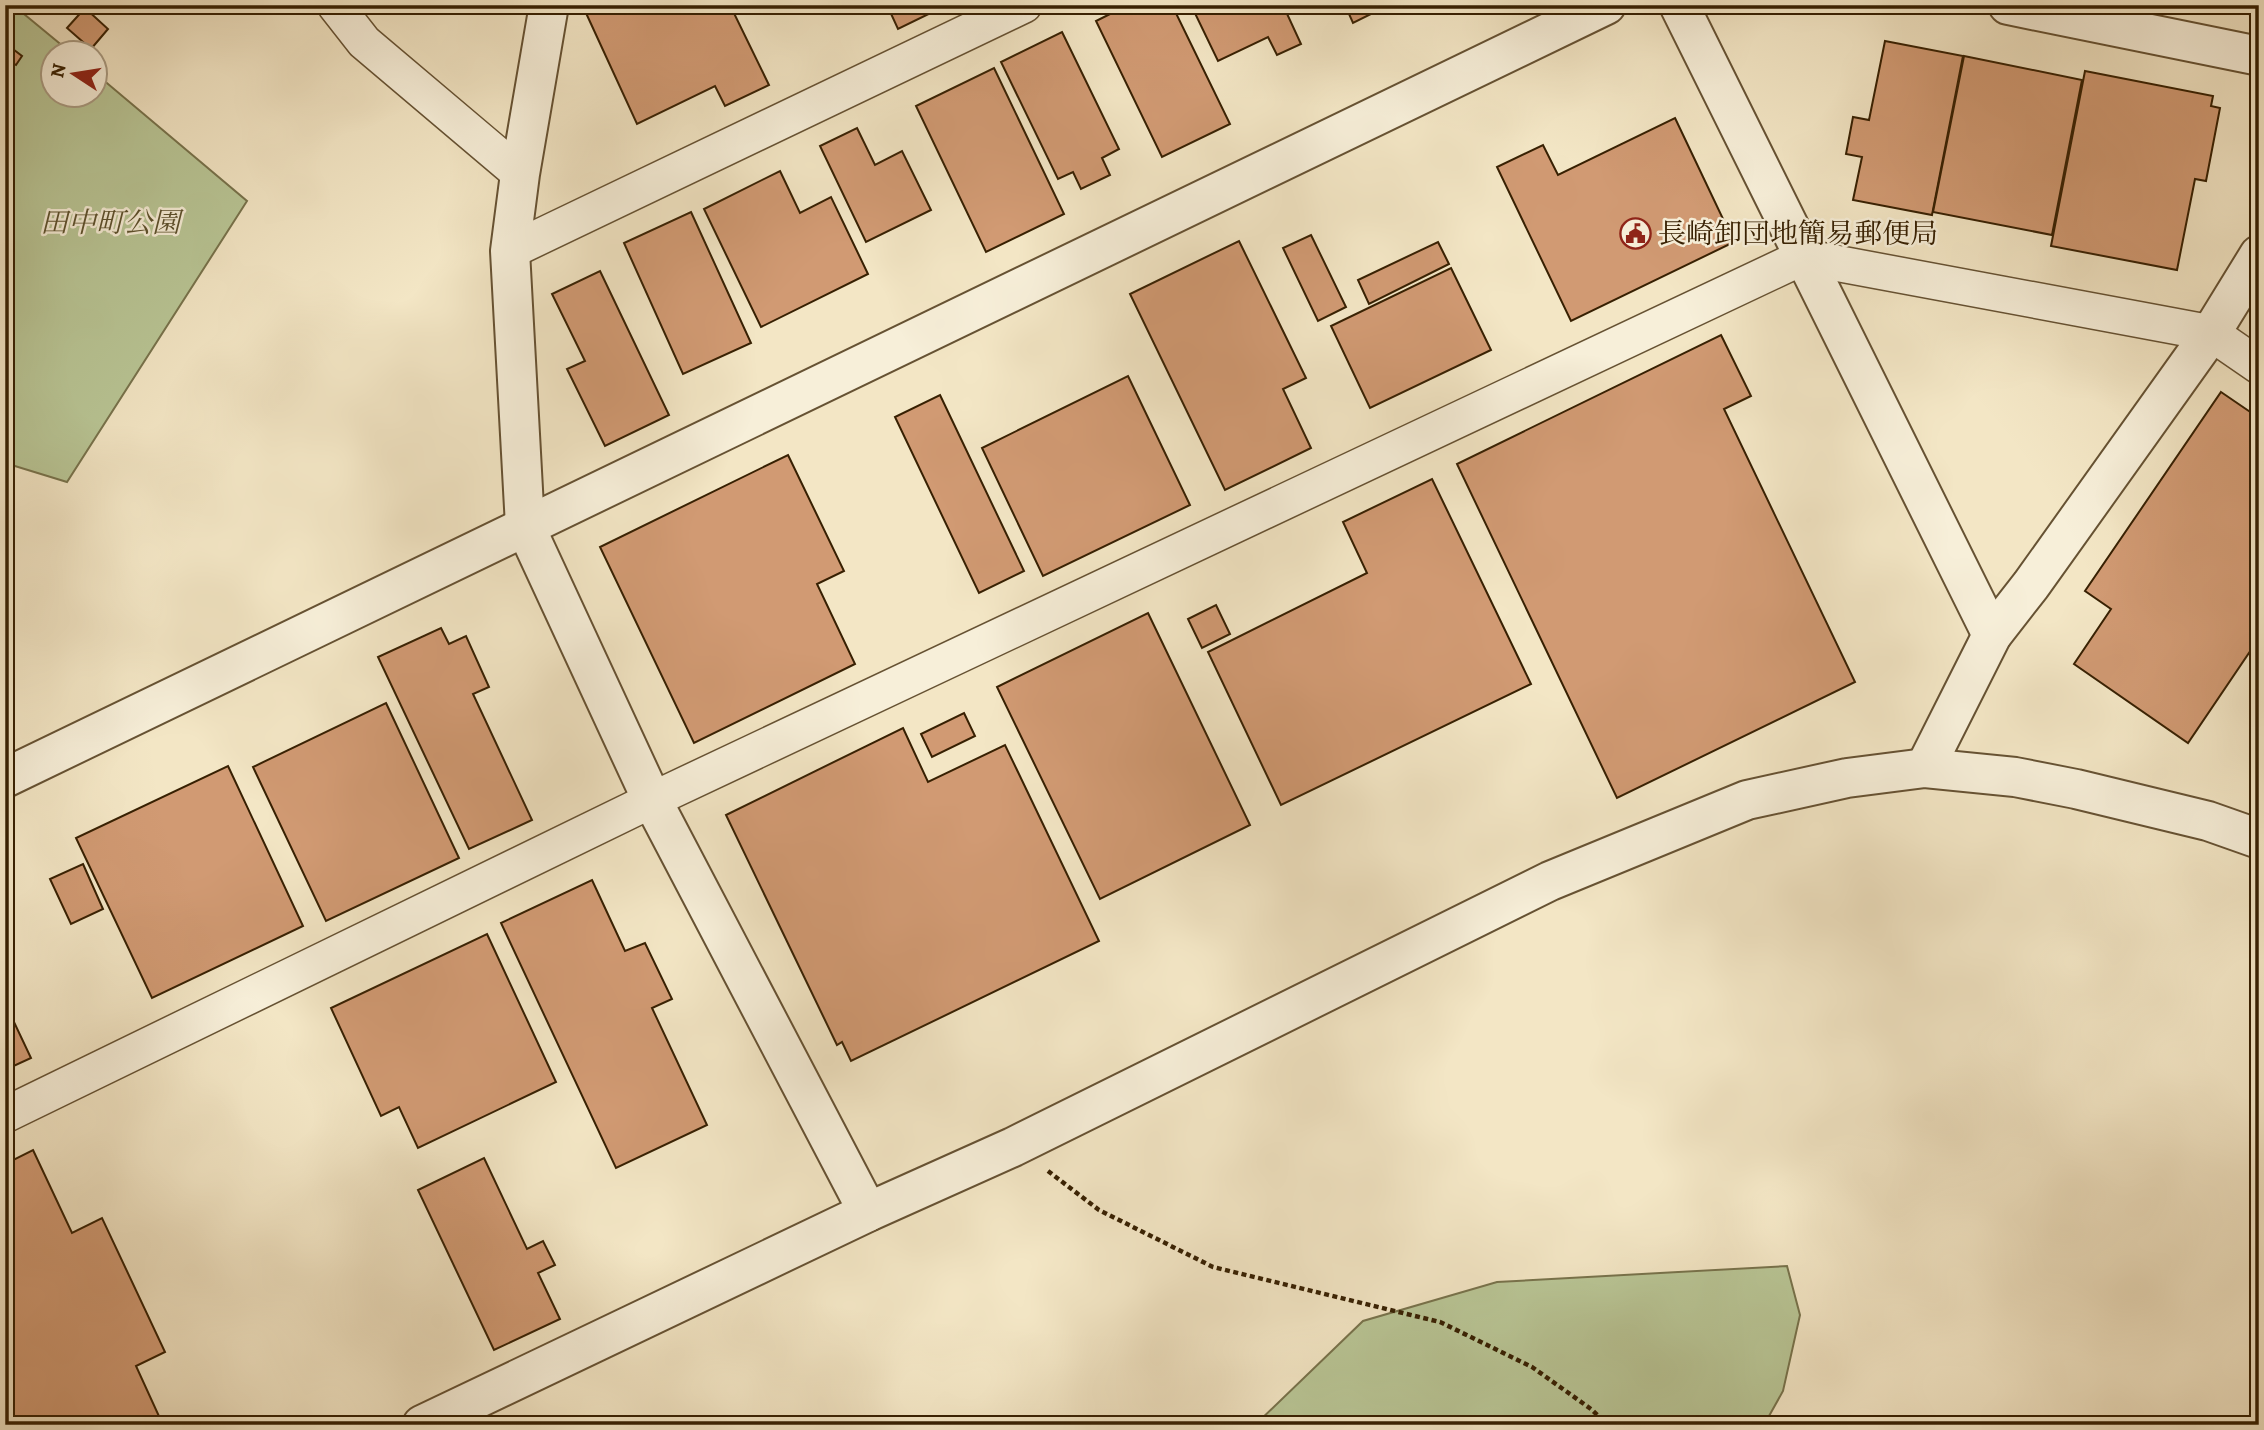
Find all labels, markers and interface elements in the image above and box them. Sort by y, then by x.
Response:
north arrow [38,38,108,108]
text: N [44,61,73,80]
park label: 田中町公園 [40,204,184,242]
place label: 長崎卸団地簡易郵便局 [1658,215,1938,253]
public building icon: 長崎卸団地簡易郵便局 [1618,217,1652,251]

